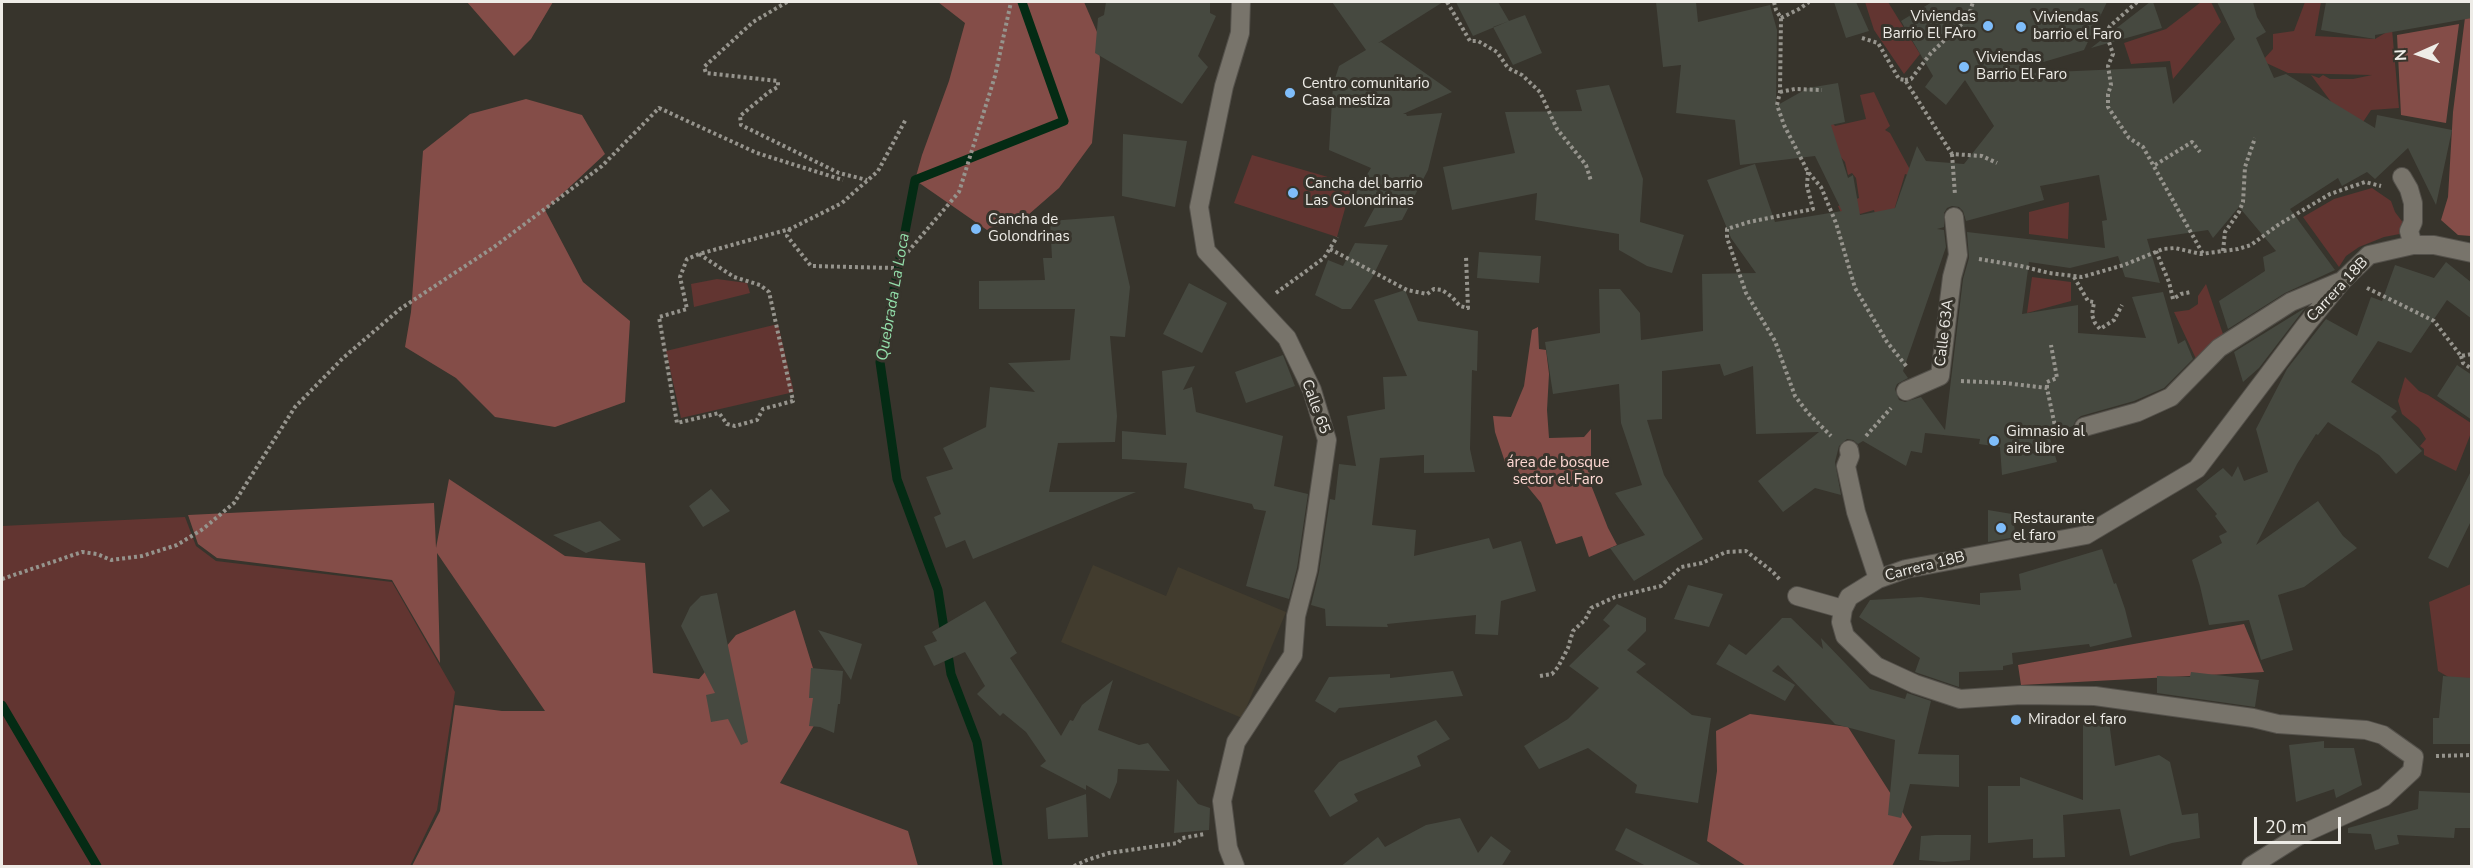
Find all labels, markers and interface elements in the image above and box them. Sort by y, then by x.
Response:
place label: Viviendas Barrio El FAro [1883,8,1976,43]
place label: Viviendas barrio el Faro [2033,9,2122,44]
marker: Viviendas Barrio El FAro [1981,19,1995,33]
marker: Viviendas barrio el Faro [2014,20,2028,34]
north arrow [2389,24,2449,84]
text: N [2390,48,2412,61]
place label: Viviendas Barrio El Faro [1976,49,2067,84]
marker: Viviendas Barrio El Faro [1957,60,1971,74]
place label: Centro comunitario Casa mestiza [1302,75,1430,110]
marker: Centro comunitario Casa mestiza [1283,86,1297,100]
place label: Cancha del barrio Las Golondrinas [1305,175,1423,210]
marker: Cancha del barrio Las Golondrinas [1286,186,1300,200]
place label: Cancha de Golondrinas [988,211,1070,246]
marker: Cancha de Golondrinas [969,222,983,236]
water label: Quebrada La Loca [873,231,915,363]
street label: Carrera 18B [2304,254,2372,326]
street label: Calle 63A [1932,298,1958,368]
street label: Calle 65 [1297,377,1333,437]
place label: Gimnasio al aire libre [2006,423,2085,458]
marker: Gimnasio al aire libre [1987,434,2001,448]
park label: área de bosque sector el Faro [1506,454,1610,489]
place label: Restaurante el faro [2013,510,2095,545]
marker: Restaurante el faro [1994,521,2008,535]
street label: Carrera 18B [1883,548,1967,586]
place label: Mirador el faro [2028,711,2127,729]
marker: Mirador el faro [2009,713,2023,727]
scale bar [2257,805,2344,843]
text: 20 m [2265,815,2307,839]

